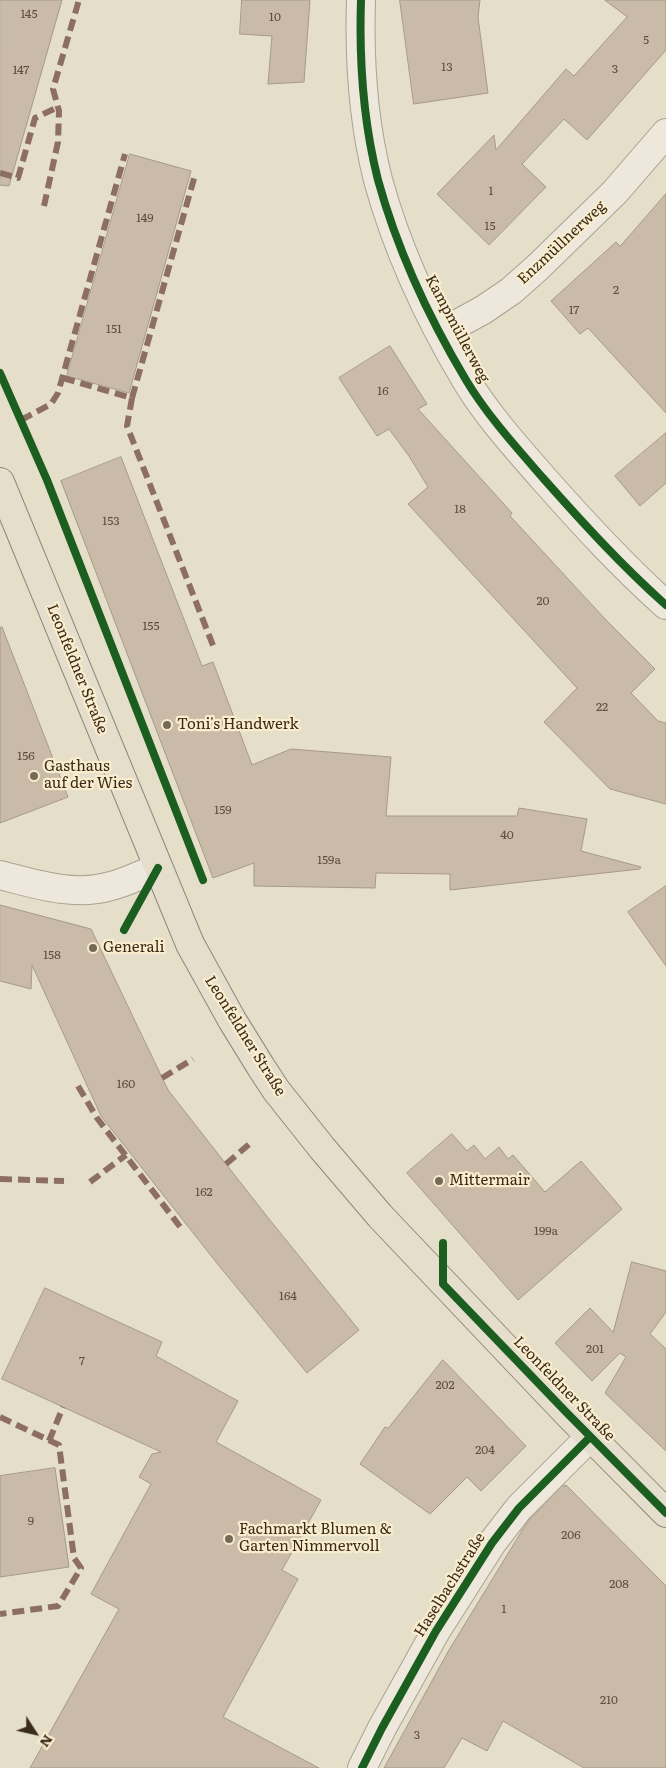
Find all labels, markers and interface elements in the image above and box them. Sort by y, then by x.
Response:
house number: 145 [20,7,38,21]
house number: 10 [269,10,281,24]
house number: 5 [643,33,649,47]
house number: 13 [441,60,453,74]
house number: 3 [612,62,618,76]
house number: 147 [13,63,29,77]
house number: 1 [489,184,493,198]
street label: Enzmüllnerweg [514,198,610,288]
house number: 149 [136,211,154,225]
house number: 15 [485,219,495,233]
street label: Kampmüllerweg [421,272,493,386]
house number: 2 [613,283,619,297]
house number: 17 [569,303,579,317]
house number: 151 [106,322,122,336]
house number: 16 [377,384,389,398]
house number: 18 [454,502,466,516]
house number: 153 [102,514,120,528]
house number: 20 [536,594,550,608]
street label: Leonfeldner Straße [43,601,111,737]
house number: 155 [142,619,160,633]
house number: 22 [596,700,608,714]
place label: Toni's Handwerk [177,716,299,734]
marker: Toni's Handwerk [161,719,173,731]
house number: 156 [17,749,35,763]
place label: Gasthaus auf der Wies [44,758,132,793]
marker: Gasthaus auf der Wies [28,770,40,782]
house number: 159 [214,803,232,817]
house number: 40 [500,828,514,842]
house number: 159a [317,853,341,867]
place label: Generali [103,939,165,957]
marker: Generali [87,942,99,954]
house number: 158 [43,948,61,962]
street label: Leonfeldner Straße [201,973,289,1099]
house number: 160 [117,1077,135,1091]
place label: Mittermair [449,1172,530,1190]
marker: Mittermair [433,1175,445,1187]
house number: 162 [195,1185,213,1199]
house number: 199a [534,1224,558,1238]
house number: 164 [279,1289,297,1303]
street label: Leonfeldner Straße [509,1333,619,1445]
house number: 201 [586,1342,604,1356]
house number: 7 [79,1354,85,1368]
house number: 202 [436,1378,454,1392]
house number: 204 [475,1443,495,1457]
house number: 9 [28,1514,34,1528]
place label: Fachmarkt Blumen & Garten Nimmervoll [239,1521,392,1556]
house number: 206 [561,1528,581,1542]
street label: Haselbachstraße [411,1530,489,1640]
marker: Fachmarkt Blumen & Garten Nimmervoll [223,1533,235,1545]
house number: 208 [609,1577,629,1591]
house number: 1 [502,1602,506,1616]
house number: 210 [600,1693,618,1707]
north arrow [10,1708,60,1758]
house number: 3 [414,1728,420,1742]
text: N [36,1731,59,1752]

